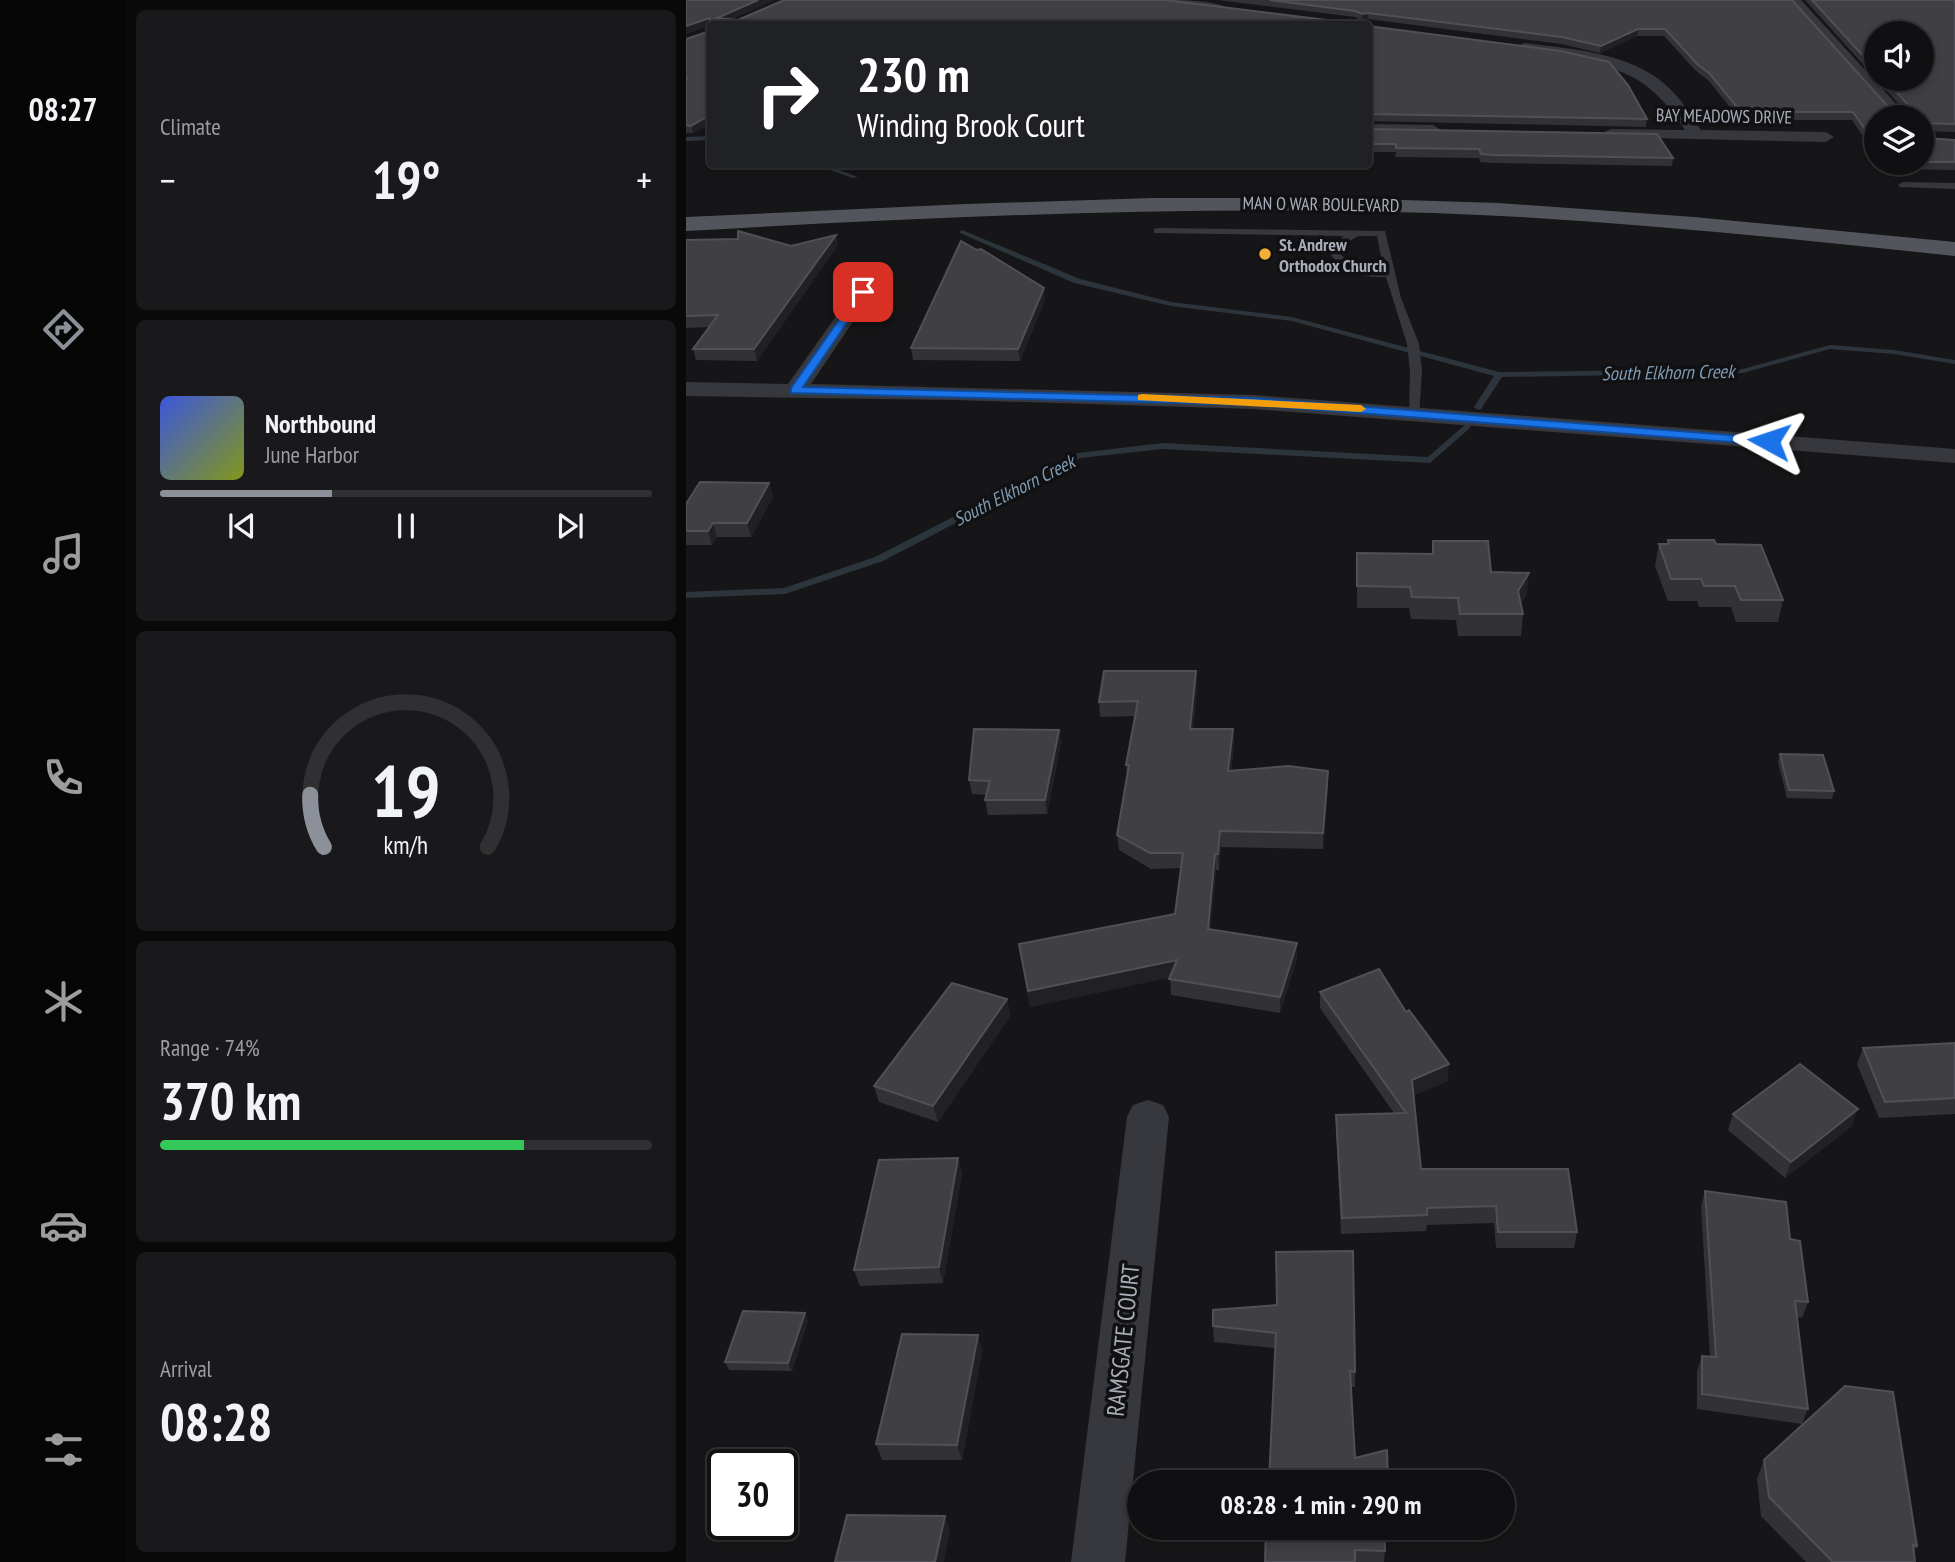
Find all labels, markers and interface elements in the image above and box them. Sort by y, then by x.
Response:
map controls [1864,21,1934,175]
button: sound [1864,21,1934,91]
text: 230 m [857,42,970,106]
icon: right [742,49,833,140]
text: 08:27 [28,88,98,130]
street label: BAY MEADOWS DRIVE [1656,103,1792,129]
text: Winding Brook Court [857,104,1085,146]
button: layers [1864,105,1934,175]
text: Climate [160,112,221,141]
text: 19° [372,146,440,213]
text: − [160,155,176,204]
text: + [636,155,652,204]
street label: MAN O WAR BOULEVARD [1242,191,1400,217]
place label: St. Andrew Orthodox Church [1279,233,1387,277]
marker: St. Andrew Orthodox Church [1257,246,1273,262]
pin [833,262,893,322]
icon: arrive [844,273,882,311]
icon: directions [39,305,88,354]
water label: South Elkhorn Creek [1601,359,1737,385]
position arrow [1732,404,1806,478]
text: Northbound [265,407,376,440]
text: June Harbor [265,440,359,469]
water label: South Elkhorn Creek [949,448,1081,531]
icon: previous [223,507,261,545]
icon: pause [387,507,425,545]
icon: next [551,507,589,545]
icon: music [39,529,88,578]
text: 19 [371,743,441,837]
icon: phone [39,753,88,802]
text: km/h [384,829,428,861]
icon: climate [39,977,88,1026]
text: Range · 74% [160,1033,260,1062]
text: 370 km [160,1067,301,1134]
icon: car [39,1201,88,1250]
street label: RAMSGATE COURT [1100,1262,1146,1418]
text: Arrival [160,1354,212,1383]
text: 08:28 [160,1388,272,1455]
icon: filters [39,1425,88,1474]
speed limit sign: 30 [707,1449,798,1540]
text: 08:28 · 1 min · 290 m [1221,1488,1421,1521]

